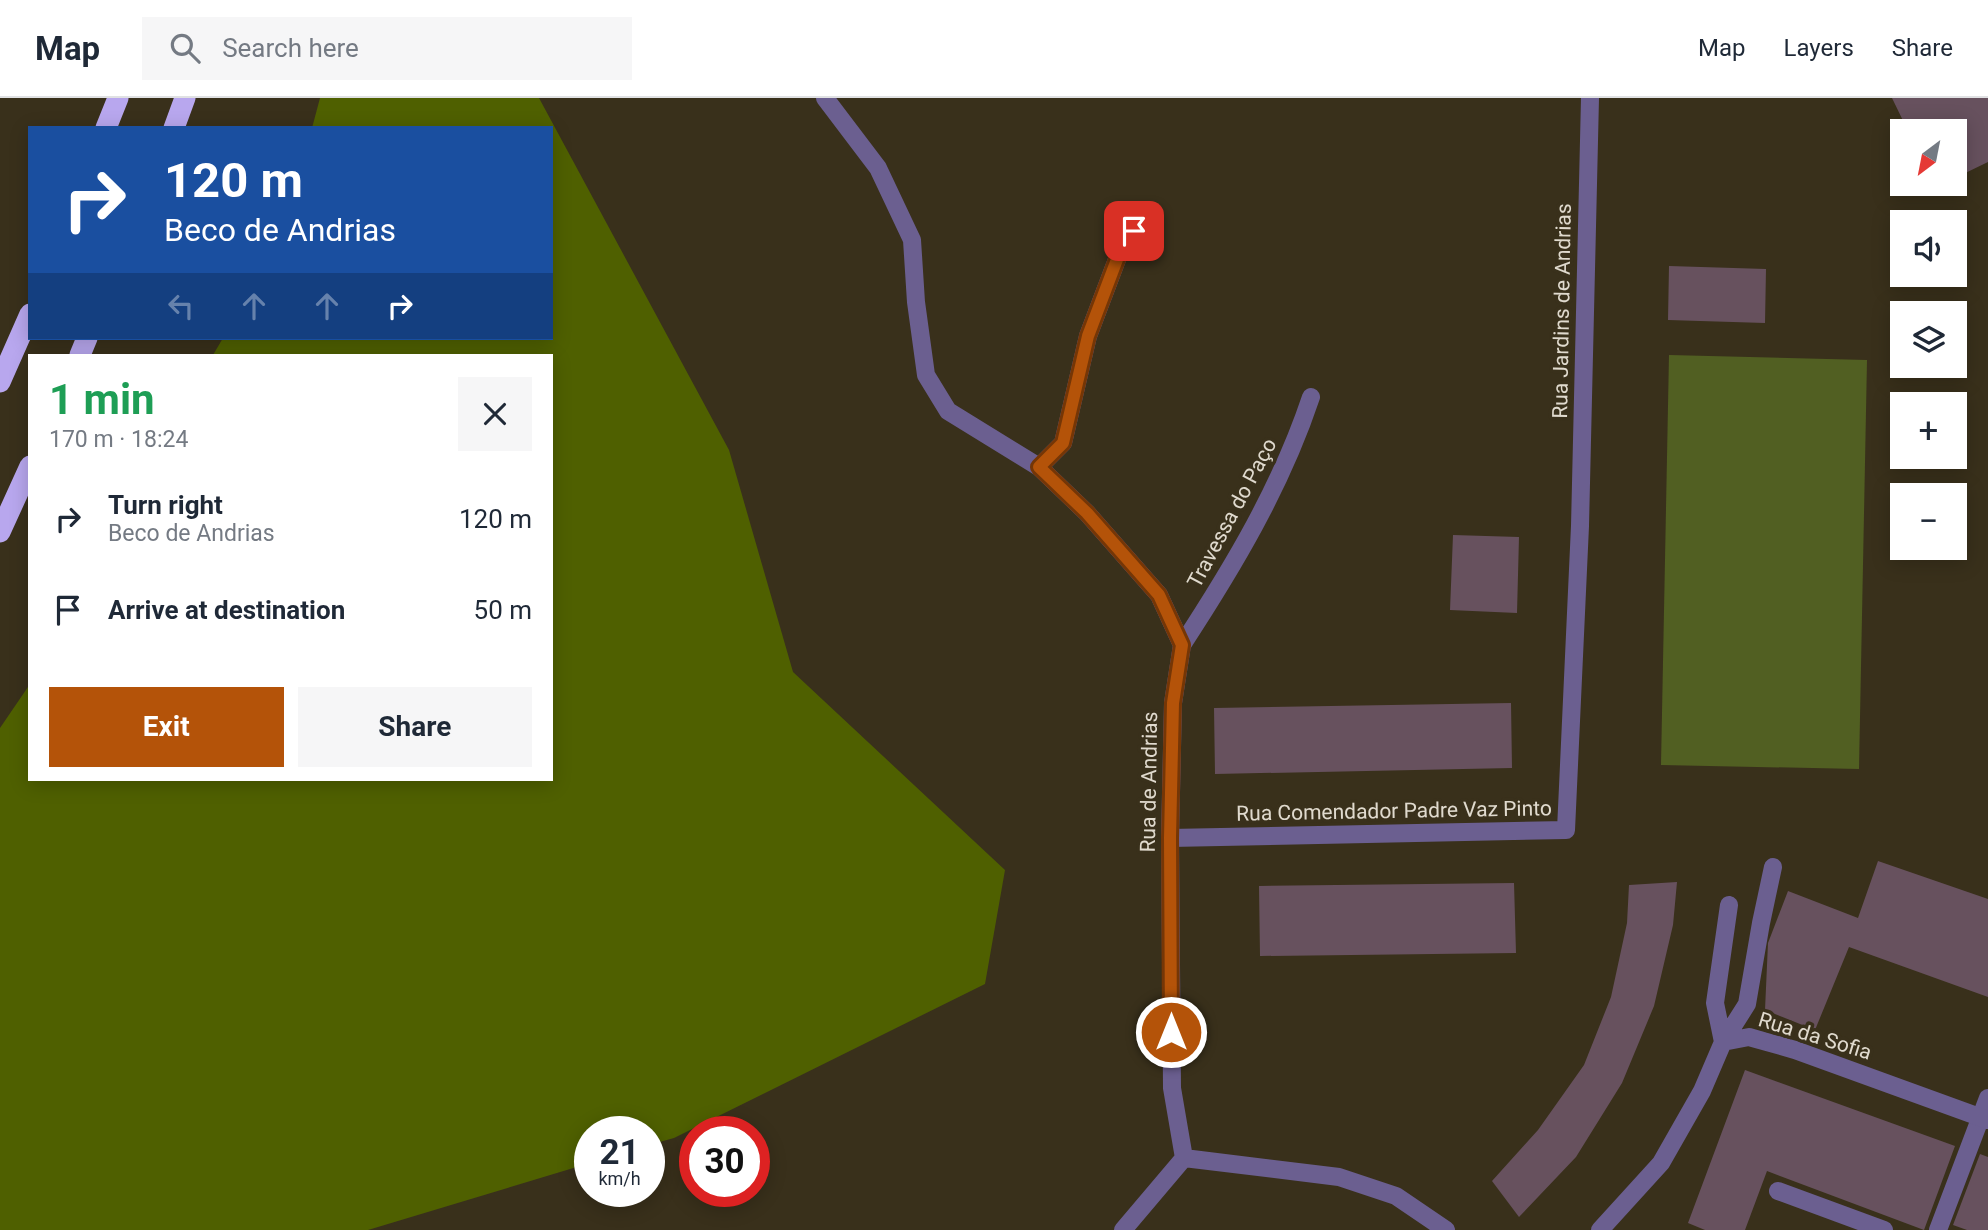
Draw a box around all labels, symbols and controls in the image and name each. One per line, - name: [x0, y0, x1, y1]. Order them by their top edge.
- search box: [142, 17, 632, 80]
- text: Map: [35, 29, 100, 68]
- icon: search: [166, 29, 204, 67]
- text: Search here: [222, 33, 359, 63]
- text: Map: [1698, 34, 1746, 62]
- text: Layers: [1784, 34, 1854, 62]
- text: Share: [1892, 34, 1953, 62]
- north arrow: [1890, 119, 1967, 196]
- map controls: [1890, 119, 1967, 560]
- text: 120 m: [164, 152, 303, 209]
- icon: right: [49, 154, 140, 245]
- pin: [1104, 201, 1164, 261]
- street label: Rua Jardins de Andrias: [1548, 203, 1576, 419]
- button: sound: [1890, 210, 1967, 287]
- text: Beco de Andrias: [164, 211, 396, 249]
- icon: arrive: [1115, 212, 1153, 250]
- icon: left: [162, 287, 200, 325]
- icon: ahead: [235, 287, 273, 325]
- icon: ahead: [308, 287, 346, 325]
- icon: right: [381, 287, 419, 325]
- button: layers: [1890, 301, 1967, 378]
- text: 1 min: [49, 375, 155, 424]
- button: close: [458, 377, 532, 451]
- button: +: [1890, 392, 1967, 469]
- text: 170 m · 18:24: [49, 426, 188, 453]
- street label: Travessa do Paço: [1182, 434, 1282, 592]
- button: −: [1890, 483, 1967, 560]
- text: Turn right: [108, 490, 223, 520]
- icon: right: [49, 500, 87, 538]
- text: 120 m: [459, 504, 532, 534]
- text: Beco de Andrias: [108, 520, 275, 547]
- icon: arrive: [49, 591, 87, 629]
- text: Arrive at destination: [108, 595, 345, 625]
- text: 50 m: [474, 595, 532, 625]
- button: Exit: [49, 687, 284, 767]
- button: Share: [298, 687, 532, 767]
- street label: Rua de Andrias: [1136, 711, 1162, 853]
- street label: Rua Comendador Padre Vaz Pinto: [1236, 796, 1552, 826]
- position arrow: [1134, 995, 1208, 1069]
- street label: Rua da Sofia: [1755, 1007, 1875, 1065]
- speed limit sign: 30: [679, 1116, 770, 1207]
- text: 21: [599, 1132, 640, 1173]
- text: km/h: [598, 1168, 641, 1189]

